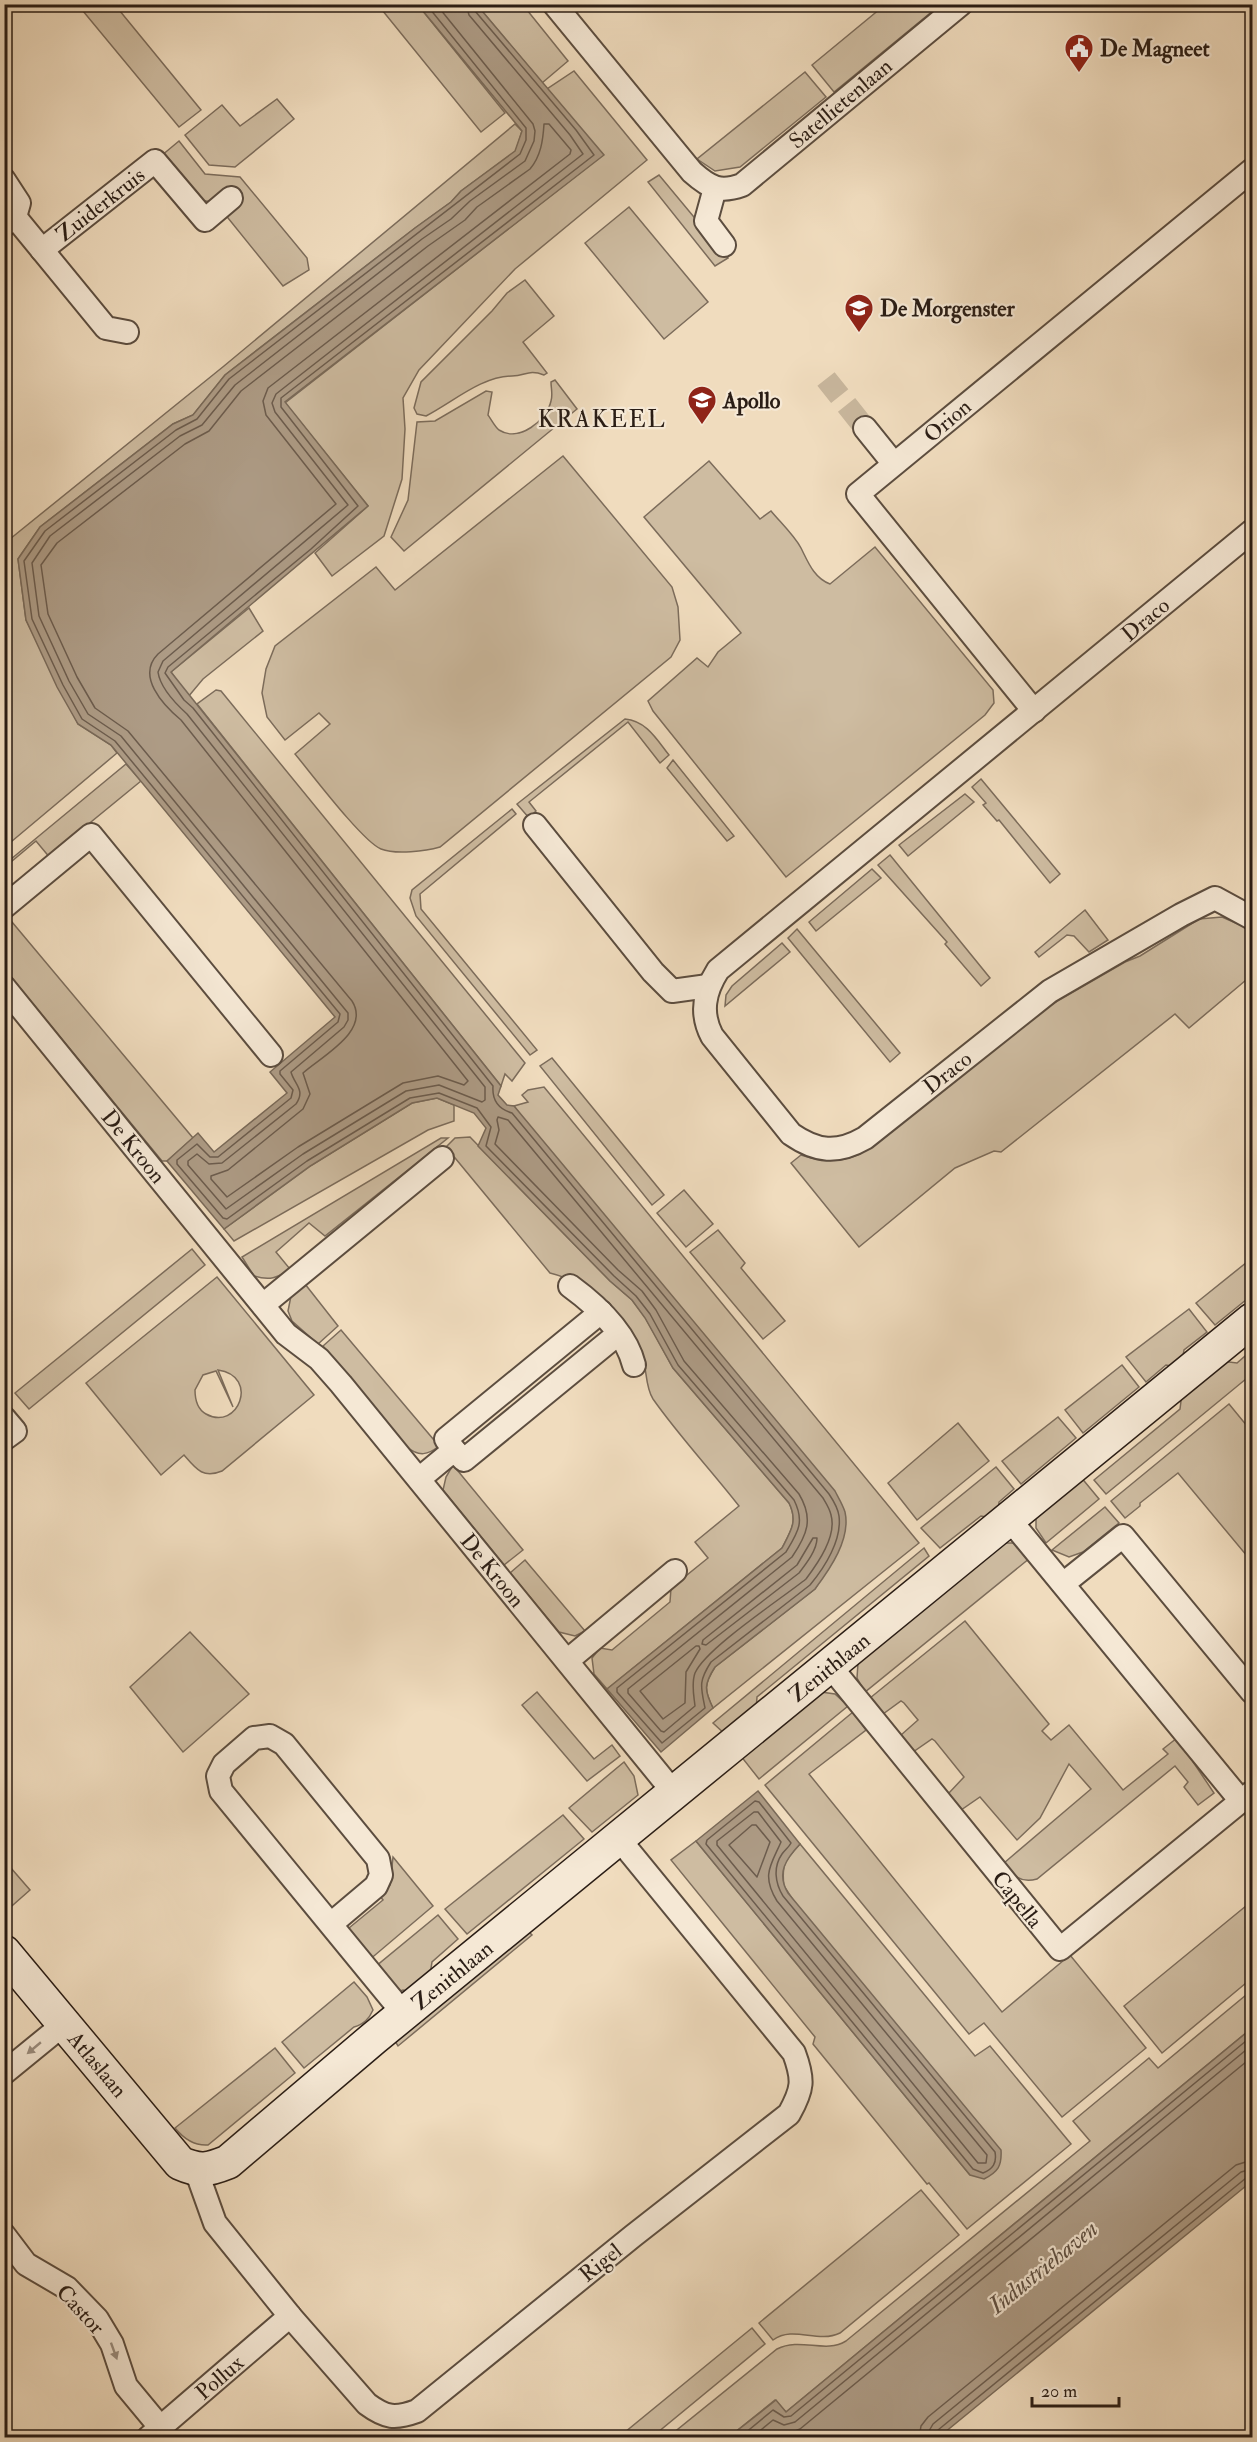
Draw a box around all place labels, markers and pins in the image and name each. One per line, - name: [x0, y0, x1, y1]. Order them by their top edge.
- public building icon: De Magneet: [1063, 32, 1095, 74]
- place label: De Magneet: [1100, 35, 1211, 64]
- school or university icon: De Morgenster: [843, 292, 875, 334]
- place label: De Morgenster: [880, 295, 1016, 324]
- school or university icon: Apollo: [686, 384, 718, 426]
- place label: Apollo: [722, 387, 781, 416]

